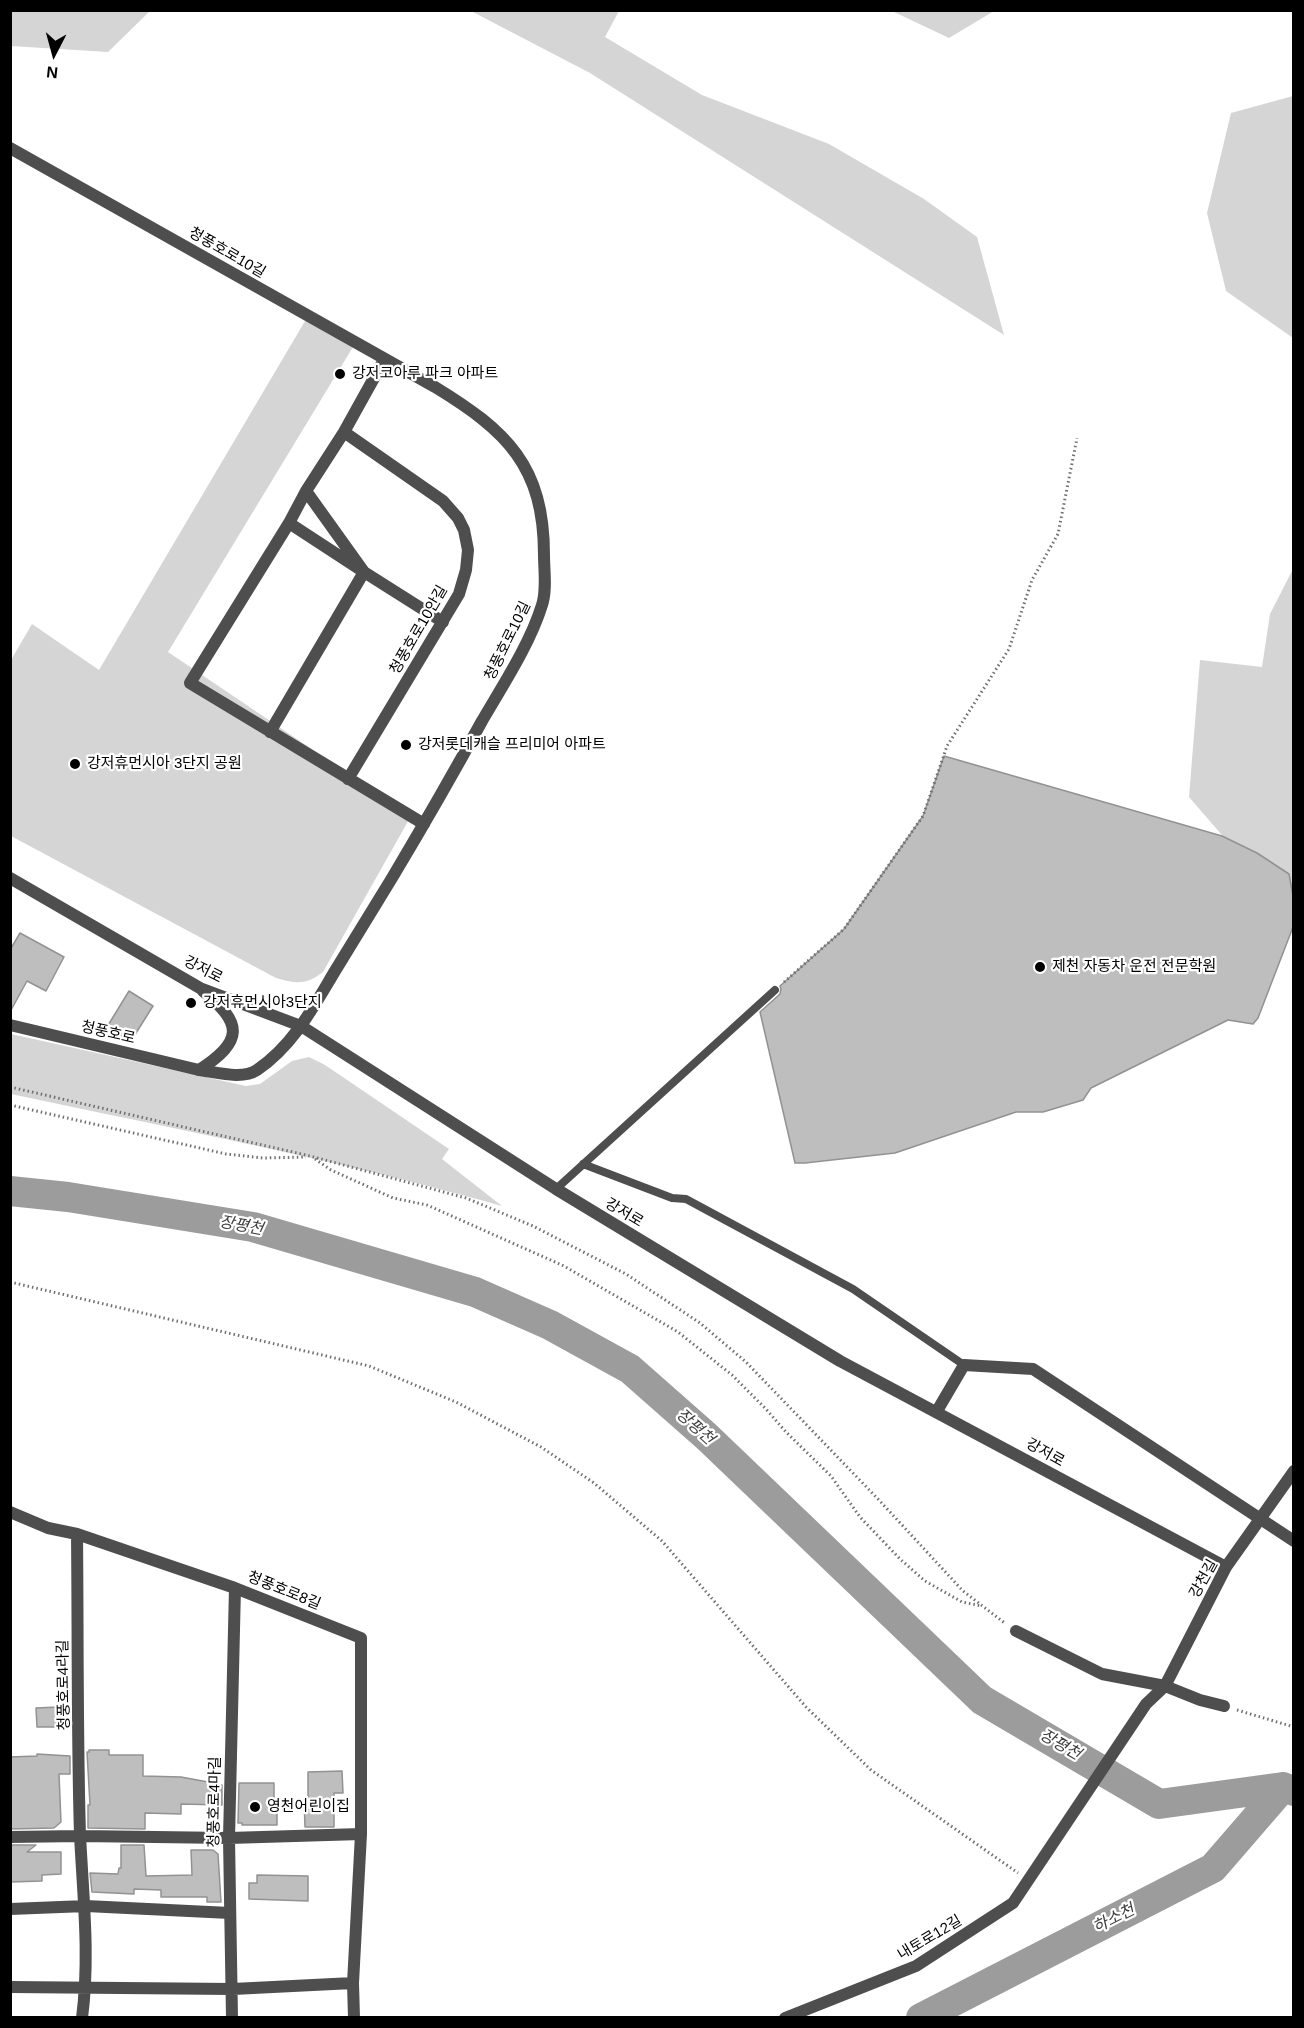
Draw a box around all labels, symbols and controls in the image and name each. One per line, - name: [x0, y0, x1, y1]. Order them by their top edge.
- north arrow: [24, 24, 84, 84]
- text: N: [45, 63, 59, 81]
- street label: 청풍호로10길: [185, 224, 269, 282]
- place label: 강저코아루 파크 아파트: [352, 365, 498, 383]
- marker: 강저코아루 파크 아파트: [333, 367, 347, 381]
- street label: 청풍호로10안길: [386, 582, 452, 678]
- street label: 청풍호로10길: [481, 599, 535, 683]
- place label: 강저롯데캐슬 프리미어 아파트: [418, 736, 606, 754]
- marker: 강저롯데캐슬 프리미어 아파트: [399, 738, 413, 752]
- place label: 강저휴먼시아 3단지 공원: [87, 755, 242, 773]
- marker: 강저휴먼시아 3단지 공원: [68, 757, 82, 771]
- street label: 강저로: [180, 953, 226, 987]
- place label: 제천 자동차 운전 전문학원: [1052, 958, 1216, 976]
- marker: 제천 자동차 운전 전문학원: [1033, 960, 1047, 974]
- place label: 강저휴먼시아3단지: [203, 994, 322, 1012]
- marker: 강저휴먼시아3단지: [184, 996, 198, 1010]
- street label: 청풍호로: [79, 1018, 137, 1048]
- street label: 강저로: [602, 1195, 646, 1231]
- water label: 장평천: [217, 1212, 265, 1240]
- water label: 장평천: [672, 1405, 718, 1449]
- street label: 강저로: [1023, 1435, 1067, 1471]
- street label: 강천길: [1186, 1557, 1222, 1601]
- street label: 청풍호로8길: [245, 1568, 323, 1614]
- street label: 청풍호로4라길: [54, 1639, 74, 1731]
- water label: 장평천: [1036, 1726, 1084, 1764]
- street label: 청풍호로4마길: [205, 1756, 225, 1848]
- place label: 영천어린이집: [267, 1798, 350, 1816]
- marker: 영천어린이집: [248, 1800, 262, 1814]
- water label: 하소천: [1090, 1900, 1138, 1938]
- street label: 내토로12길: [895, 1912, 965, 1964]

